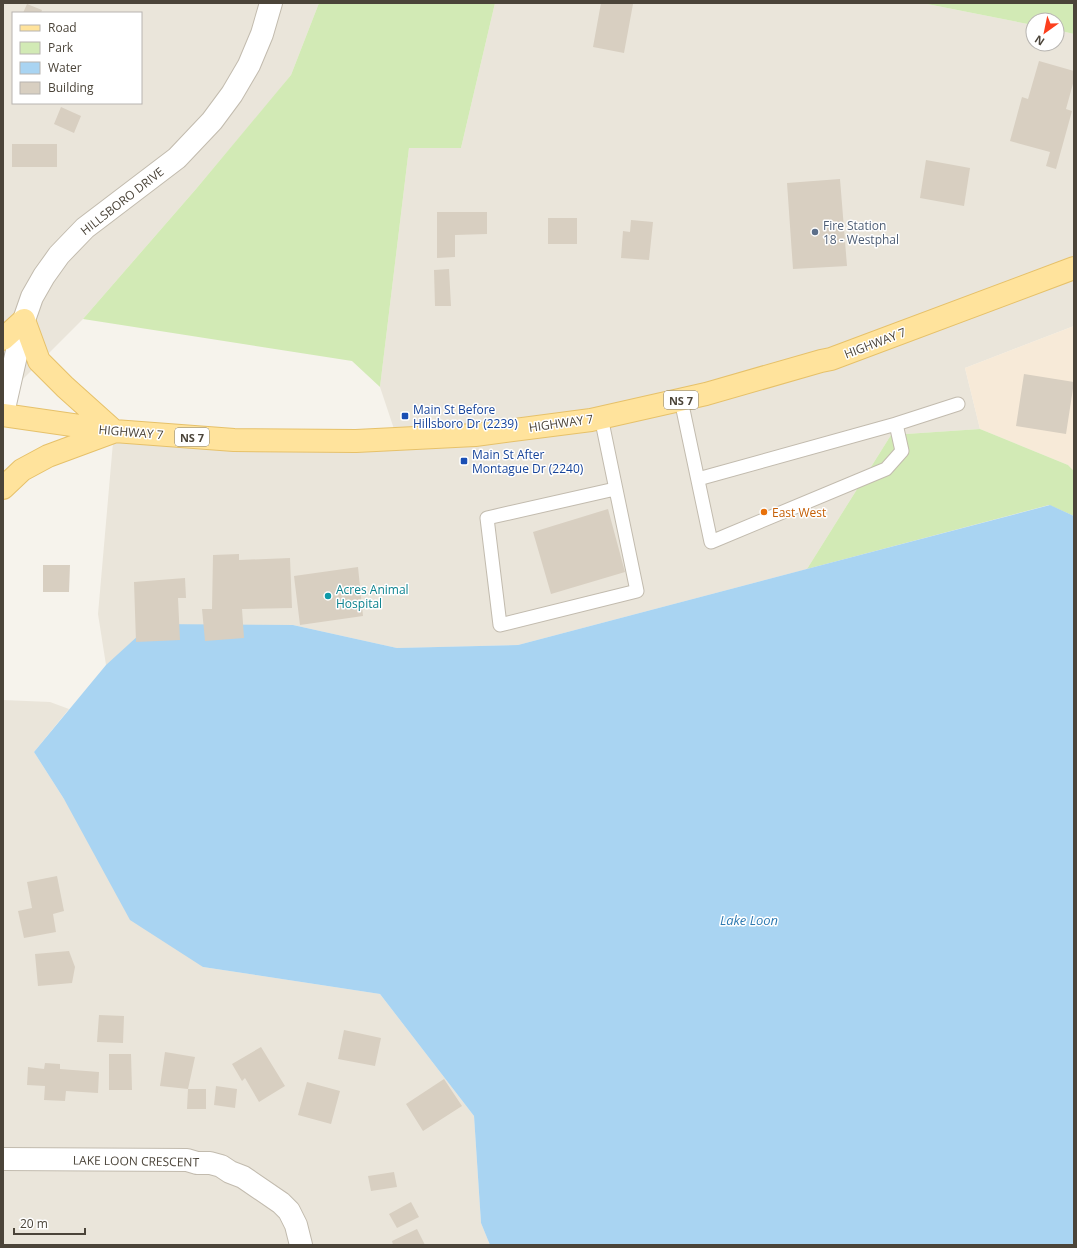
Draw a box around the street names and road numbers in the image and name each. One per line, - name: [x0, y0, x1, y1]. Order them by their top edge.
- street label: HILLSBORO DRIVE: [77, 163, 167, 239]
- street label: HIGHWAY 7: [842, 323, 909, 363]
- road number: NS 7: [664, 391, 698, 409]
- street label: HIGHWAY 7: [528, 410, 595, 436]
- street label: HIGHWAY 7: [98, 421, 164, 443]
- road number: NS 7: [175, 428, 209, 446]
- street label: LAKE LOON CRESCENT: [73, 1151, 200, 1171]

